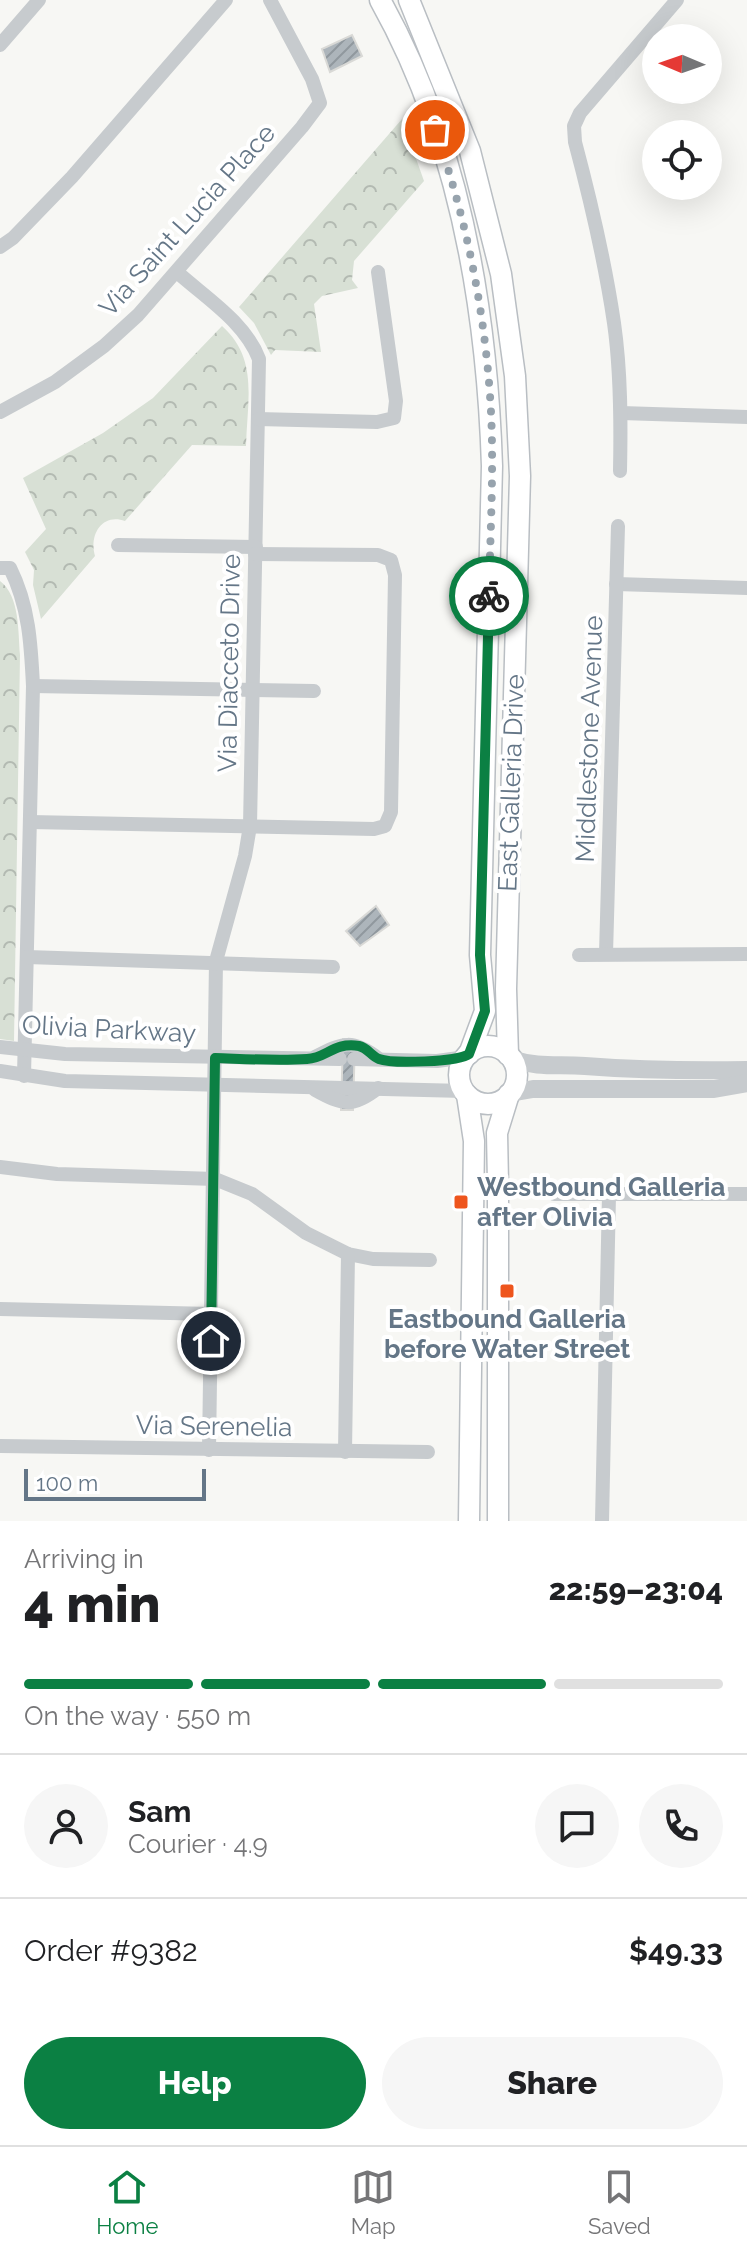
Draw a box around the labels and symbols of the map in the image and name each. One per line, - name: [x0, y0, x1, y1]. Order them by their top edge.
- north arrow: [642, 24, 722, 104]
- pin: [401, 96, 469, 164]
- street label: Via Saint Lucia Place: [93, 118, 281, 322]
- street label: Via Diacceto Drive: [212, 553, 246, 773]
- courier: [449, 556, 529, 636]
- street label: Middlestone Avenue: [570, 615, 608, 863]
- street label: East Galleria Drive: [492, 674, 530, 892]
- street label: Olivia Parkway: [21, 1009, 197, 1049]
- place label: Westbound Galleria after Olivia: [477, 1172, 725, 1232]
- marker: Westbound Galleria after Olivia: [452, 1193, 470, 1211]
- marker: Eastbound Galleria before Water Street: [498, 1282, 516, 1300]
- place label: Eastbound Galleria before Water Street: [384, 1304, 630, 1364]
- pin: [177, 1307, 245, 1375]
- street label: Via Serenelia: [136, 1410, 292, 1442]
- scale bar: [24, 1465, 206, 1501]

